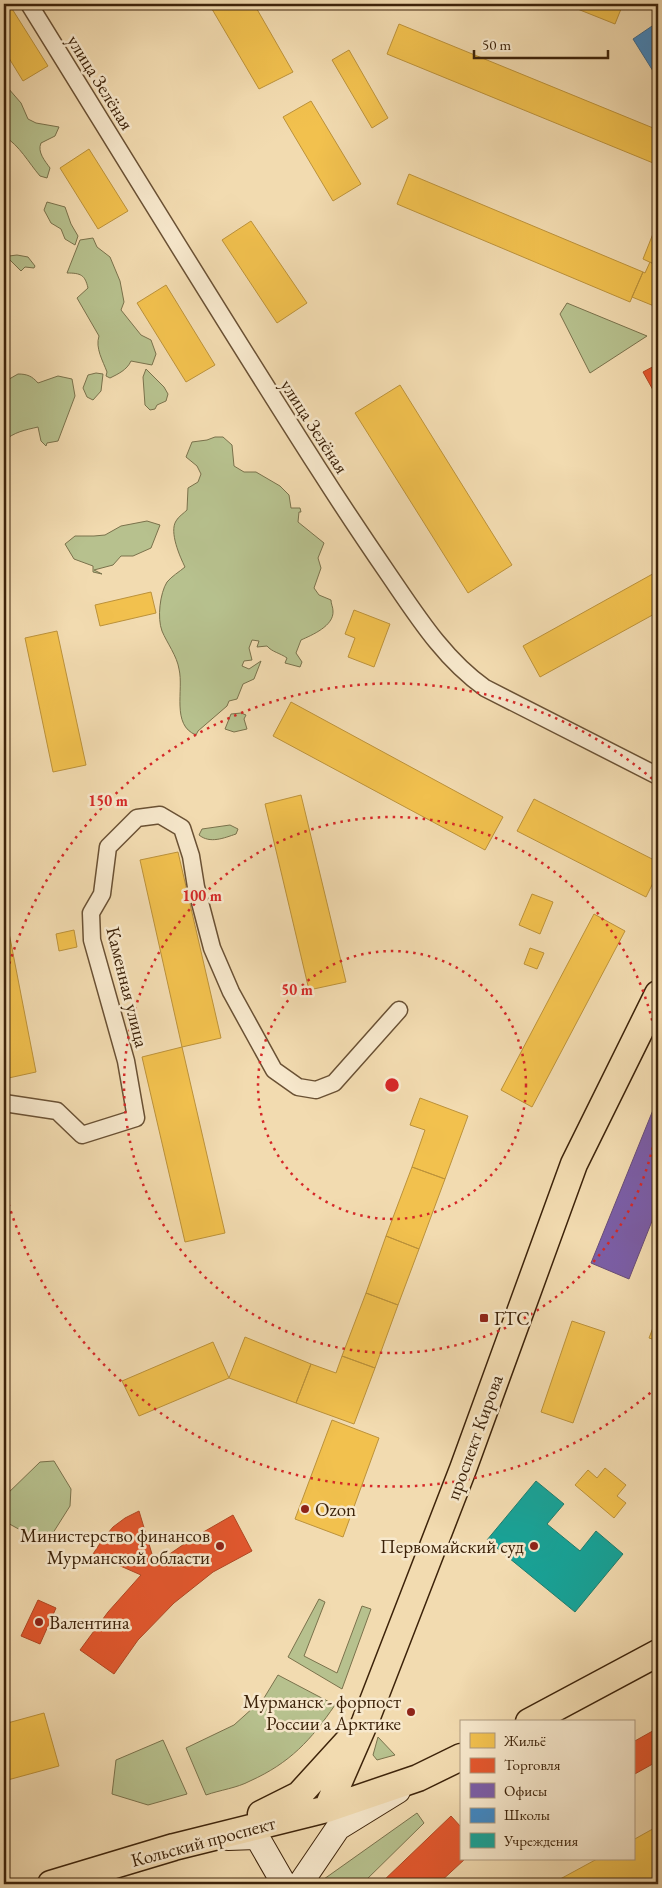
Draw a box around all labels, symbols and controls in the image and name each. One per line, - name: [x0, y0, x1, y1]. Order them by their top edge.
- scale bar: [474, 28, 608, 60]
- street label: улица Зелёная: [61, 30, 140, 135]
- text: 50 m: [482, 35, 511, 54]
- street label: улица Зелёная: [275, 374, 355, 479]
- text: 150 m: [88, 791, 128, 810]
- text: 100 m: [182, 886, 222, 905]
- street label: Каменная улица: [100, 924, 155, 1050]
- text: 50 m: [281, 980, 313, 999]
- centre of rings: [383, 1076, 401, 1094]
- place label: ГТС: [494, 1306, 530, 1331]
- marker: ГТС: [478, 1312, 490, 1324]
- street label: проспект Кирова: [440, 1371, 509, 1503]
- place label: Ozon: [315, 1497, 356, 1522]
- marker: Ozon: [299, 1503, 311, 1515]
- place label: Министерство финансов Мурманской области: [20, 1523, 210, 1570]
- place label: Первомайский суд: [380, 1534, 524, 1559]
- marker: Министерство финансов Мурманской области: [214, 1540, 226, 1552]
- marker: Первомайский суд: [528, 1540, 540, 1552]
- place label: Валентина: [49, 1610, 130, 1635]
- marker: Валентина: [33, 1616, 45, 1628]
- place label: Мурманск - форпост России а Арктике: [243, 1689, 401, 1736]
- marker: Мурманск - форпост России а Арктике: [405, 1706, 417, 1718]
- legend: [460, 1720, 634, 1860]
- text: Жильё: [503, 1731, 546, 1750]
- text: Торговля: [504, 1755, 561, 1774]
- text: Офисы: [504, 1781, 547, 1800]
- text: Школы: [504, 1805, 550, 1824]
- street label: Кольский проспект: [128, 1810, 278, 1873]
- text: Учреждения: [503, 1831, 579, 1850]

